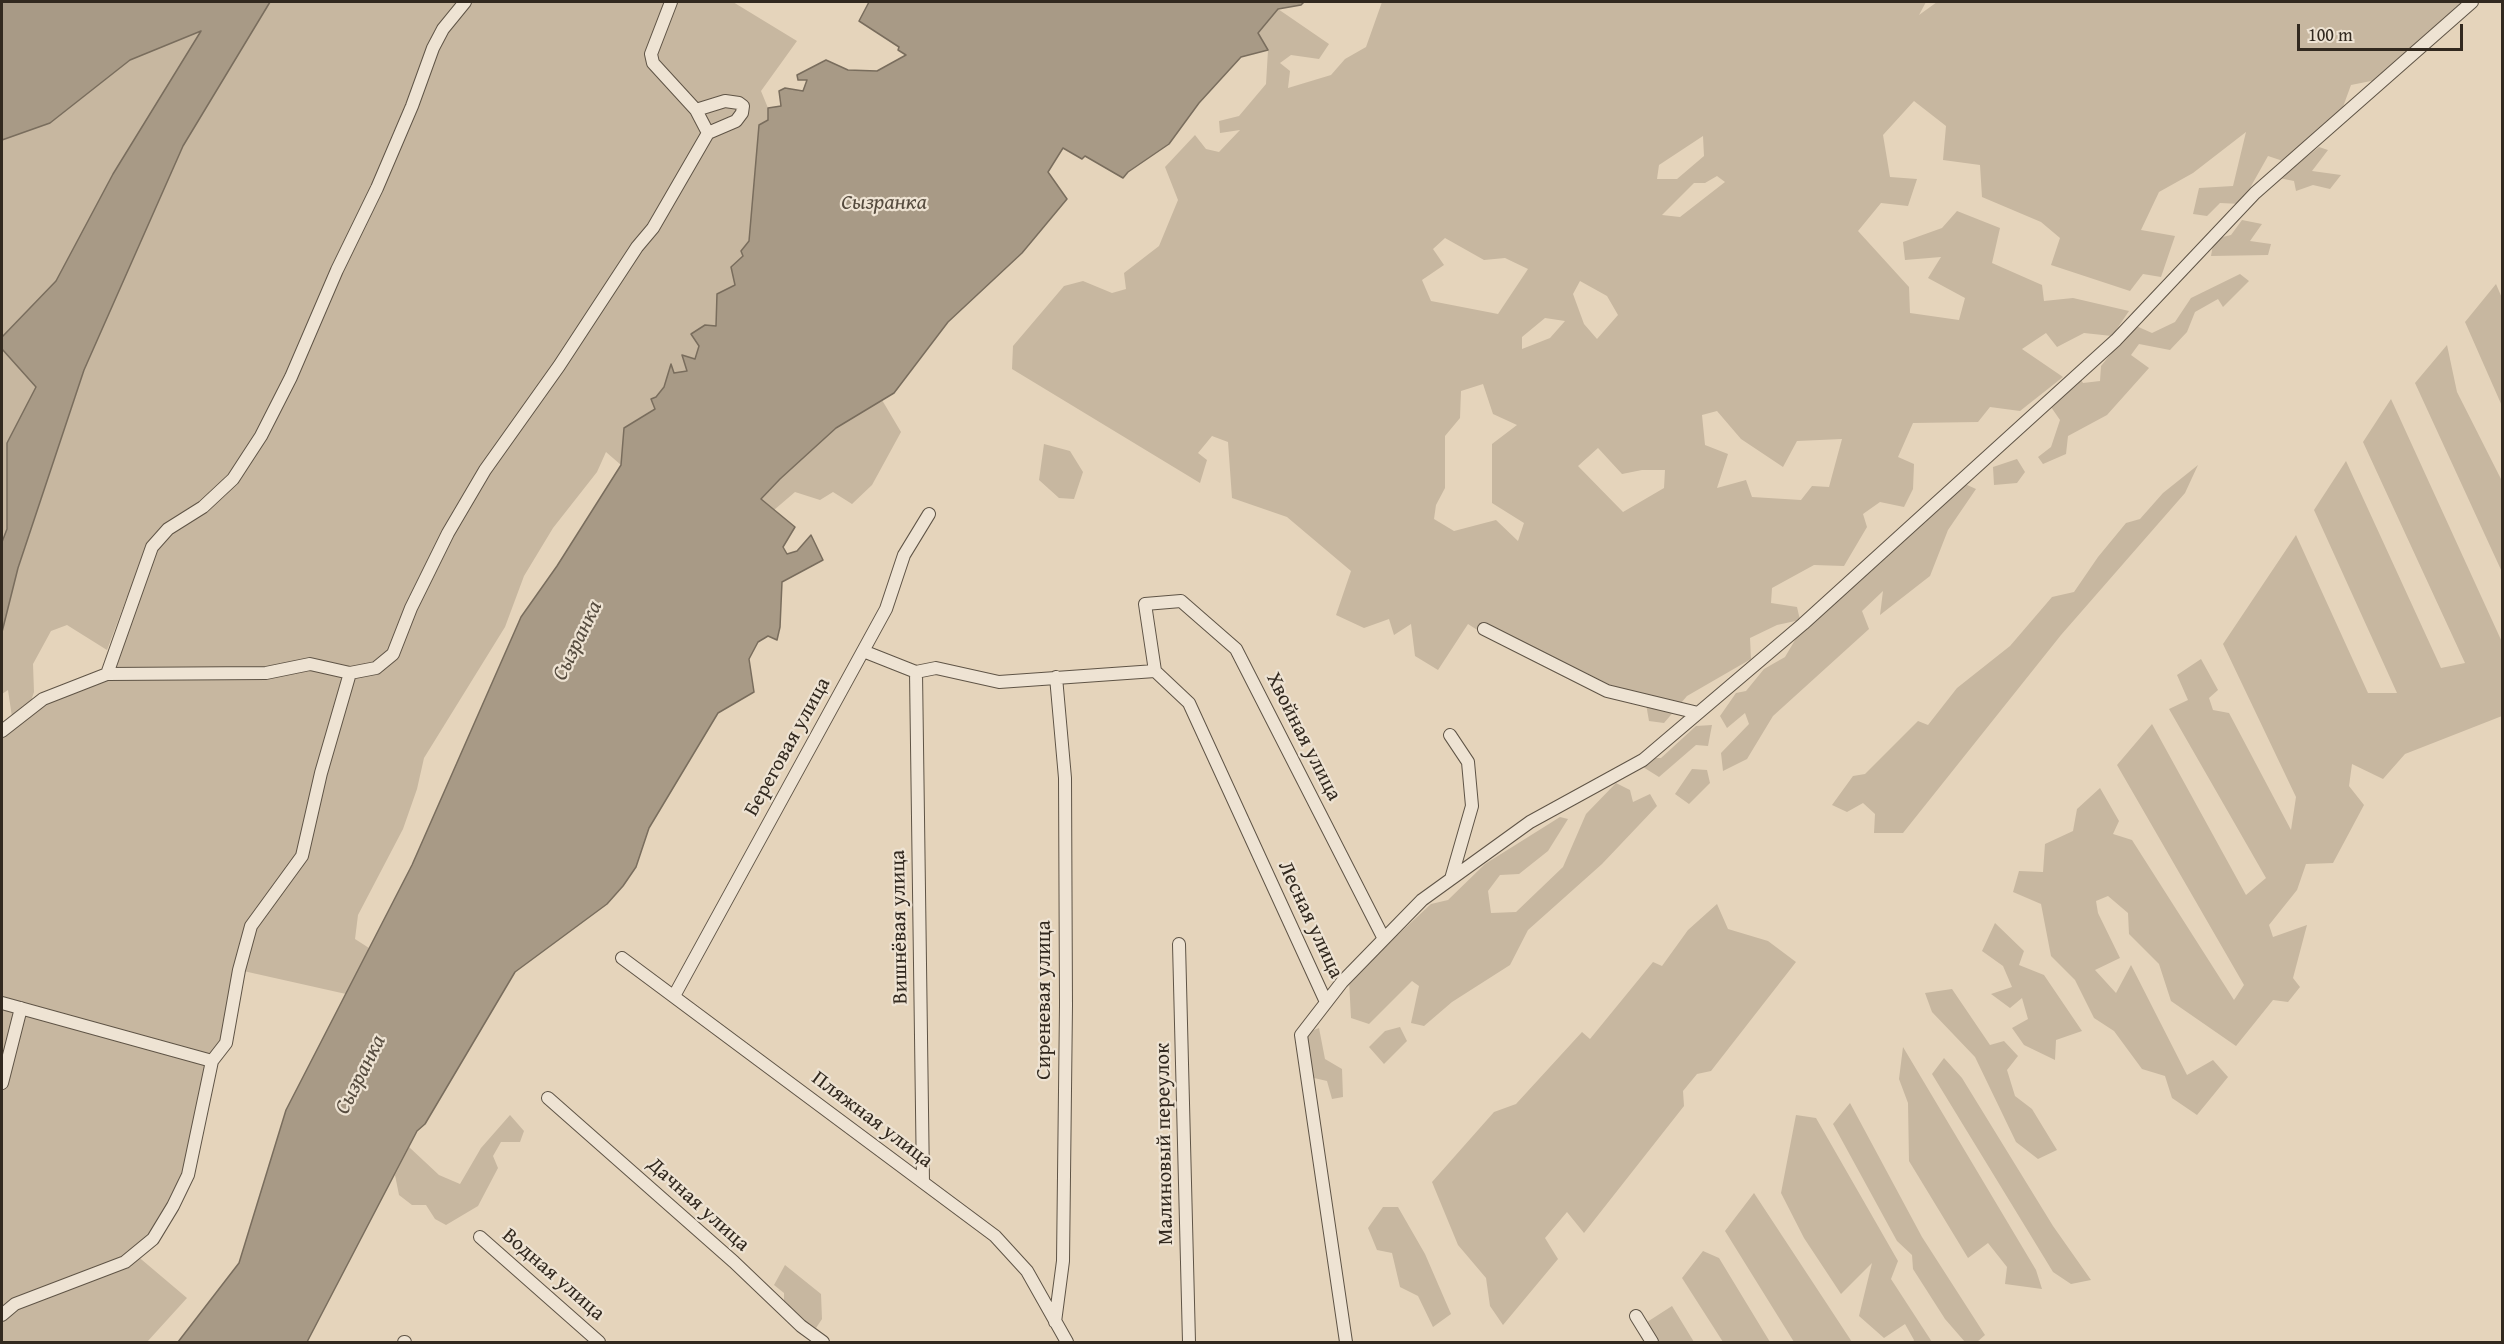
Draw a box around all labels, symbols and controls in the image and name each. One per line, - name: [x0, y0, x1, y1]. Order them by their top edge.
- scale bar: [2300, 12, 2466, 50]
- text: 100 m: [2308, 21, 2353, 48]
- water label: Сызранка: [841, 190, 927, 216]
- water label: Сызранка: [547, 597, 609, 685]
- street label: Хвойная улица: [1260, 669, 1346, 805]
- street label: Береговая улица: [739, 673, 837, 821]
- street label: Вишнёвая улица: [886, 850, 914, 1004]
- street label: Лесная улица: [1272, 857, 1348, 983]
- street label: Сиреневая улица: [1032, 920, 1058, 1080]
- water label: Сызранка: [330, 1031, 392, 1119]
- street label: Малиновый переулок: [1151, 1043, 1179, 1245]
- street label: Пляжная улица: [806, 1066, 938, 1174]
- street label: Дачная улица: [642, 1153, 754, 1257]
- street label: Водная улица: [496, 1223, 610, 1327]

